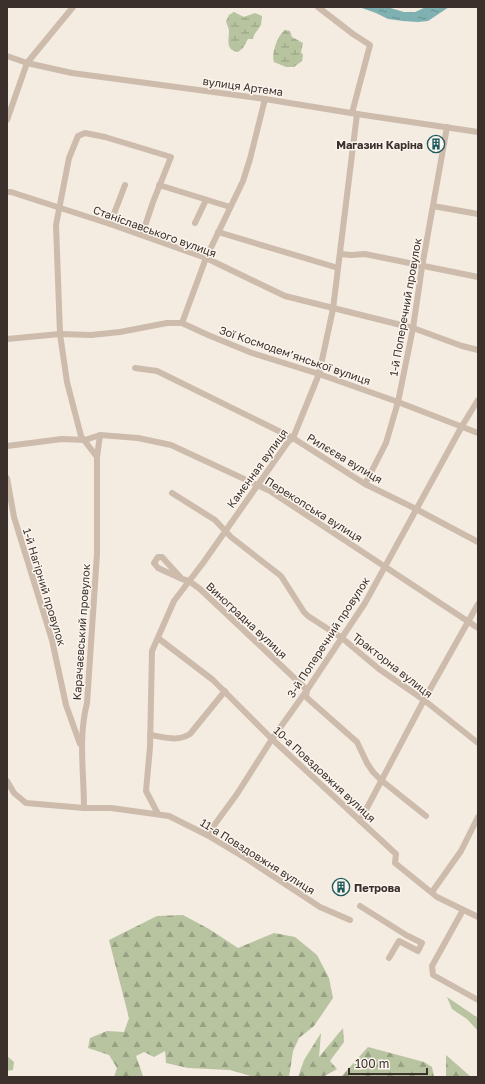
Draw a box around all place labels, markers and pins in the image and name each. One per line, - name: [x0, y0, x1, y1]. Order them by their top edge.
- building icon: Магазин Каріна: [426, 134, 446, 154]
- place label: Магазин Каріна: [336, 138, 423, 151]
- building icon: Петрова: [331, 877, 351, 897]
- place label: Петрова: [354, 881, 400, 894]

